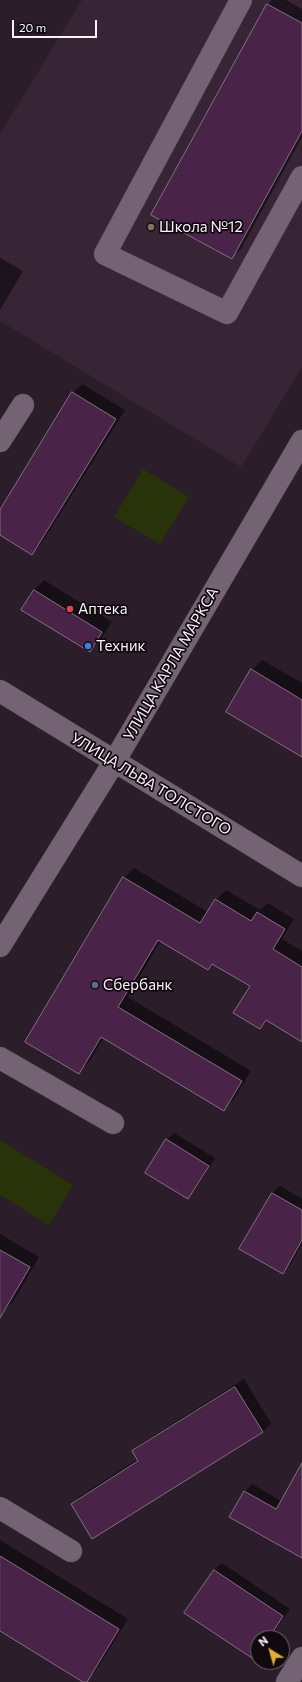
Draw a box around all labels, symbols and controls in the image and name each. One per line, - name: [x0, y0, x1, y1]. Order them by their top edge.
- scale bar: [14, 12, 99, 38]
- text: 20 m: [19, 20, 46, 34]
- place label: Школа №12: [159, 218, 243, 236]
- marker: Школа №12: [146, 222, 156, 232]
- street label: УЛИЦА КАРЛА МАРКСА: [120, 584, 222, 744]
- place label: Аптека: [78, 600, 128, 618]
- marker: Аптека: [65, 604, 75, 614]
- place label: Техник: [96, 637, 146, 655]
- marker: Техник: [83, 641, 93, 651]
- street label: УЛИЦА ЛЬВА ТОЛСТОГО: [68, 729, 234, 839]
- place label: Сбербанк: [103, 976, 172, 994]
- marker: Сбербанк: [90, 980, 100, 990]
- north arrow: [250, 1630, 290, 1670]
- text: N: [256, 1633, 270, 1648]

